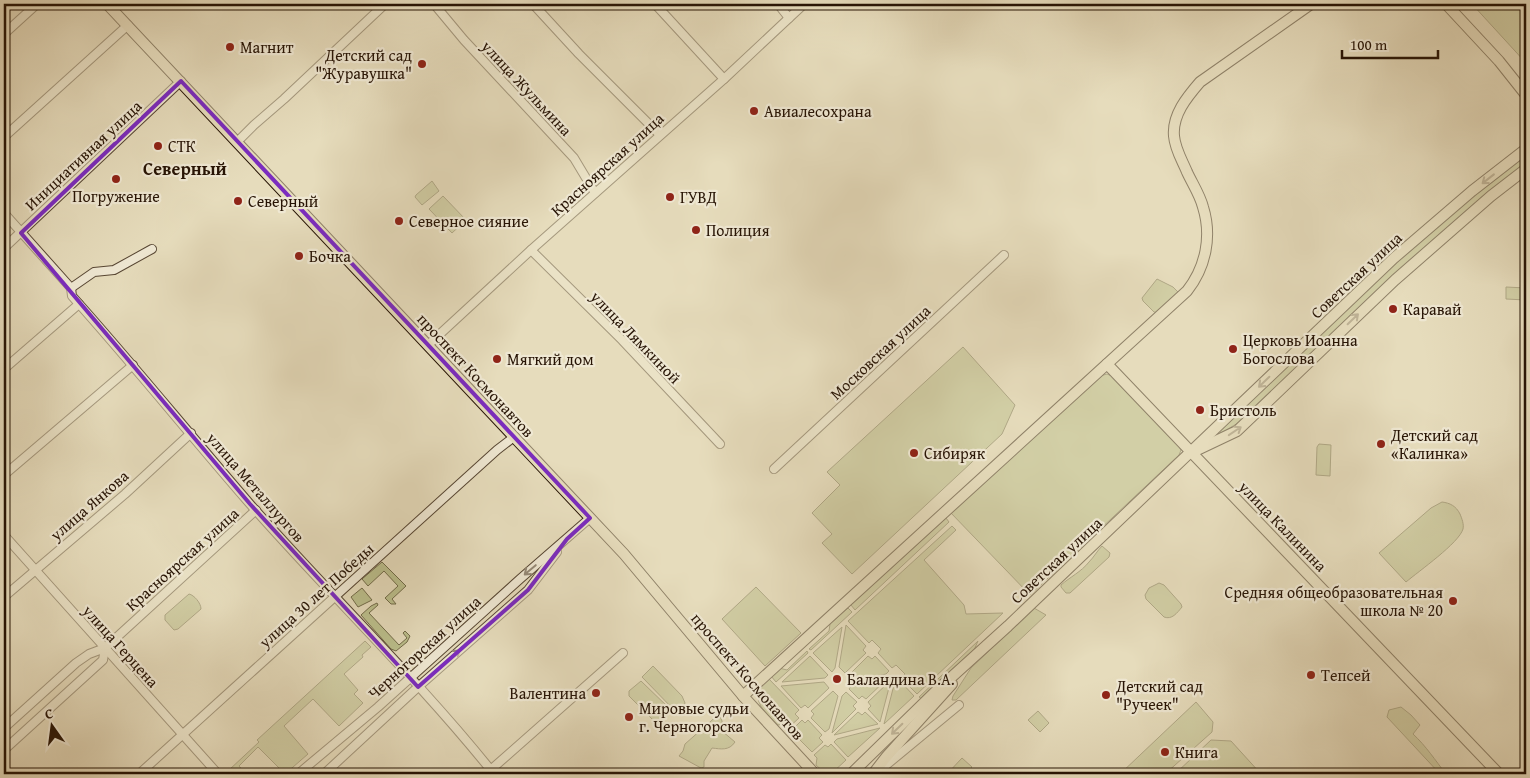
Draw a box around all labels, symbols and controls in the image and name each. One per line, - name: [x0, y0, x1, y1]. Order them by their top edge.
- scale bar: [1342, 28, 1439, 60]
- street label: улица Жульмина: [476, 34, 578, 142]
- text: 100 m: [1350, 34, 1388, 55]
- place label: Магнит: [240, 35, 294, 59]
- marker: Магнит: [224, 41, 236, 53]
- place label: Детский сад "Журавушка": [315, 43, 412, 85]
- marker: Детский сад "Журавушка": [416, 58, 428, 70]
- street label: Инициативная улица: [19, 94, 147, 216]
- place label: Авиалесохрана: [764, 99, 872, 123]
- marker: Авиалесохрана: [748, 105, 760, 117]
- street label: Красноярская улица: [545, 106, 669, 222]
- place label: СТК: [168, 134, 196, 158]
- marker: СТК: [152, 140, 164, 152]
- district label: Северный: [143, 155, 227, 182]
- marker: Погружение: [110, 173, 122, 185]
- one-way arrow: [1482, 173, 1495, 184]
- place label: Погружение: [72, 184, 160, 208]
- place label: ГУВД: [680, 185, 717, 209]
- place label: Северный: [248, 189, 319, 213]
- marker: ГУВД: [664, 191, 676, 203]
- marker: Северный: [232, 195, 244, 207]
- place label: Северное сияние: [409, 209, 529, 233]
- marker: Северное сияние: [393, 215, 405, 227]
- place label: Полиция: [706, 218, 770, 242]
- marker: Полиция: [690, 224, 702, 236]
- street label: Советская улица: [1305, 226, 1408, 324]
- place label: Бочка: [309, 244, 351, 268]
- marker: Бочка: [293, 250, 305, 262]
- street label: улица Лямкиной: [585, 284, 687, 389]
- place label: Каравай: [1403, 297, 1462, 321]
- street label: Московская улица: [824, 299, 936, 405]
- marker: Каравай: [1387, 303, 1399, 315]
- street label: проспект Космонавтов: [412, 308, 540, 443]
- one-way arrow: [1347, 313, 1360, 325]
- place label: Церковь Иоанна Богослова: [1243, 328, 1358, 370]
- marker: Церковь Иоанна Богослова: [1227, 343, 1239, 355]
- place label: Мягкий дом: [507, 347, 594, 371]
- marker: Мягкий дом: [491, 353, 503, 365]
- one-way arrow: [1258, 376, 1270, 388]
- place label: Бристоль: [1210, 398, 1277, 422]
- marker: Бристоль: [1194, 404, 1206, 416]
- place label: Детский сад «Калинка»: [1390, 423, 1478, 465]
- street label: улица Металлургов: [201, 426, 311, 548]
- one-way arrow: [1228, 426, 1242, 436]
- marker: Детский сад «Калинка»: [1375, 438, 1387, 450]
- place label: Сибиряк: [924, 441, 986, 465]
- marker: Сибиряк: [908, 447, 920, 459]
- street label: улица Янкова: [44, 464, 134, 547]
- street label: улица Калинина: [1233, 474, 1333, 577]
- street label: Красноярская улица: [120, 501, 244, 617]
- street label: Советская улица: [1005, 511, 1108, 609]
- street label: улица 30 лет Победы: [253, 537, 379, 654]
- one-way arrow: [524, 565, 537, 576]
- place label: Средняя общеобразовательная школа № 20: [1225, 580, 1443, 622]
- street label: Черногорская улица: [362, 589, 486, 704]
- marker: Средняя общеобразовательная школа № 20: [1447, 595, 1459, 607]
- street label: улица Герцена: [77, 599, 165, 693]
- street label: проспект Космонавтов: [686, 607, 810, 745]
- one-way arrow: [448, 649, 461, 661]
- place label: Тепсей: [1321, 663, 1371, 687]
- place label: Баландина В.А.: [847, 667, 955, 691]
- marker: Тепсей: [1305, 669, 1317, 681]
- marker: Баландина В.А.: [831, 673, 843, 685]
- place label: Детский сад "Ручеек": [1115, 674, 1203, 716]
- place label: Валентина: [510, 681, 586, 705]
- marker: Валентина: [590, 687, 602, 699]
- marker: Детский сад "Ручеек": [1100, 689, 1112, 701]
- place label: Мировые судьи г. Черногорска: [639, 696, 749, 738]
- north arrow: [28, 700, 78, 750]
- text: С: [43, 703, 55, 724]
- marker: Мировые судьи г. Черногорска: [623, 711, 635, 723]
- one-way arrow: [891, 723, 903, 735]
- place label: Книга: [1175, 740, 1218, 764]
- marker: Книга: [1159, 746, 1171, 758]

